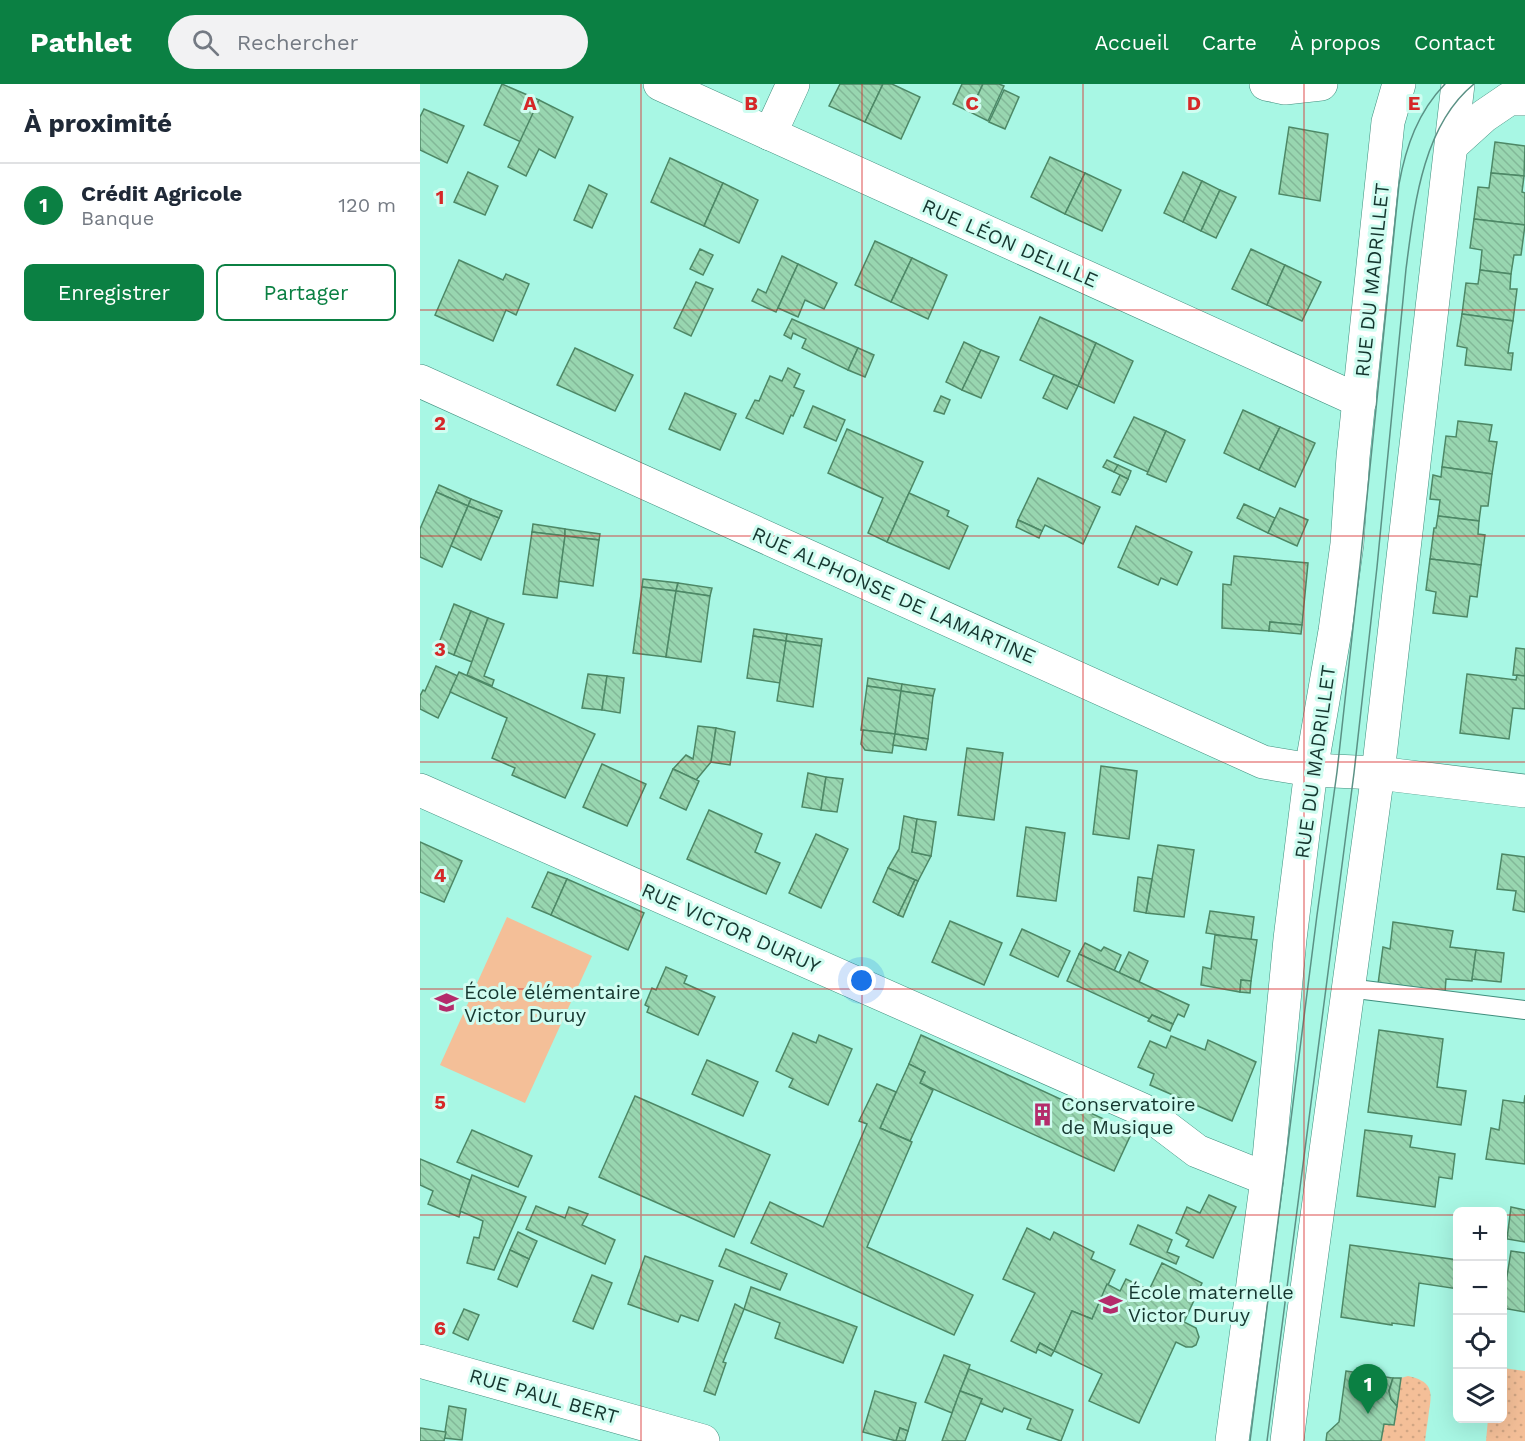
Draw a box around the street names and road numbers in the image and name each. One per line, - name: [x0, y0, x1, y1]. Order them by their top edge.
- street label: RUE DU MADRILLET: [1350, 182, 1394, 378]
- street label: RUE LÉON DELILLE: [918, 193, 1102, 293]
- street label: RUE ALPHONSE DE LAMARTINE: [748, 521, 1040, 669]
- street label: RUE DU MADRILLET: [1290, 664, 1340, 860]
- street label: RUE VICTOR DURUY: [638, 878, 825, 978]
- street label: RUE PAUL BERT: [467, 1363, 621, 1429]

